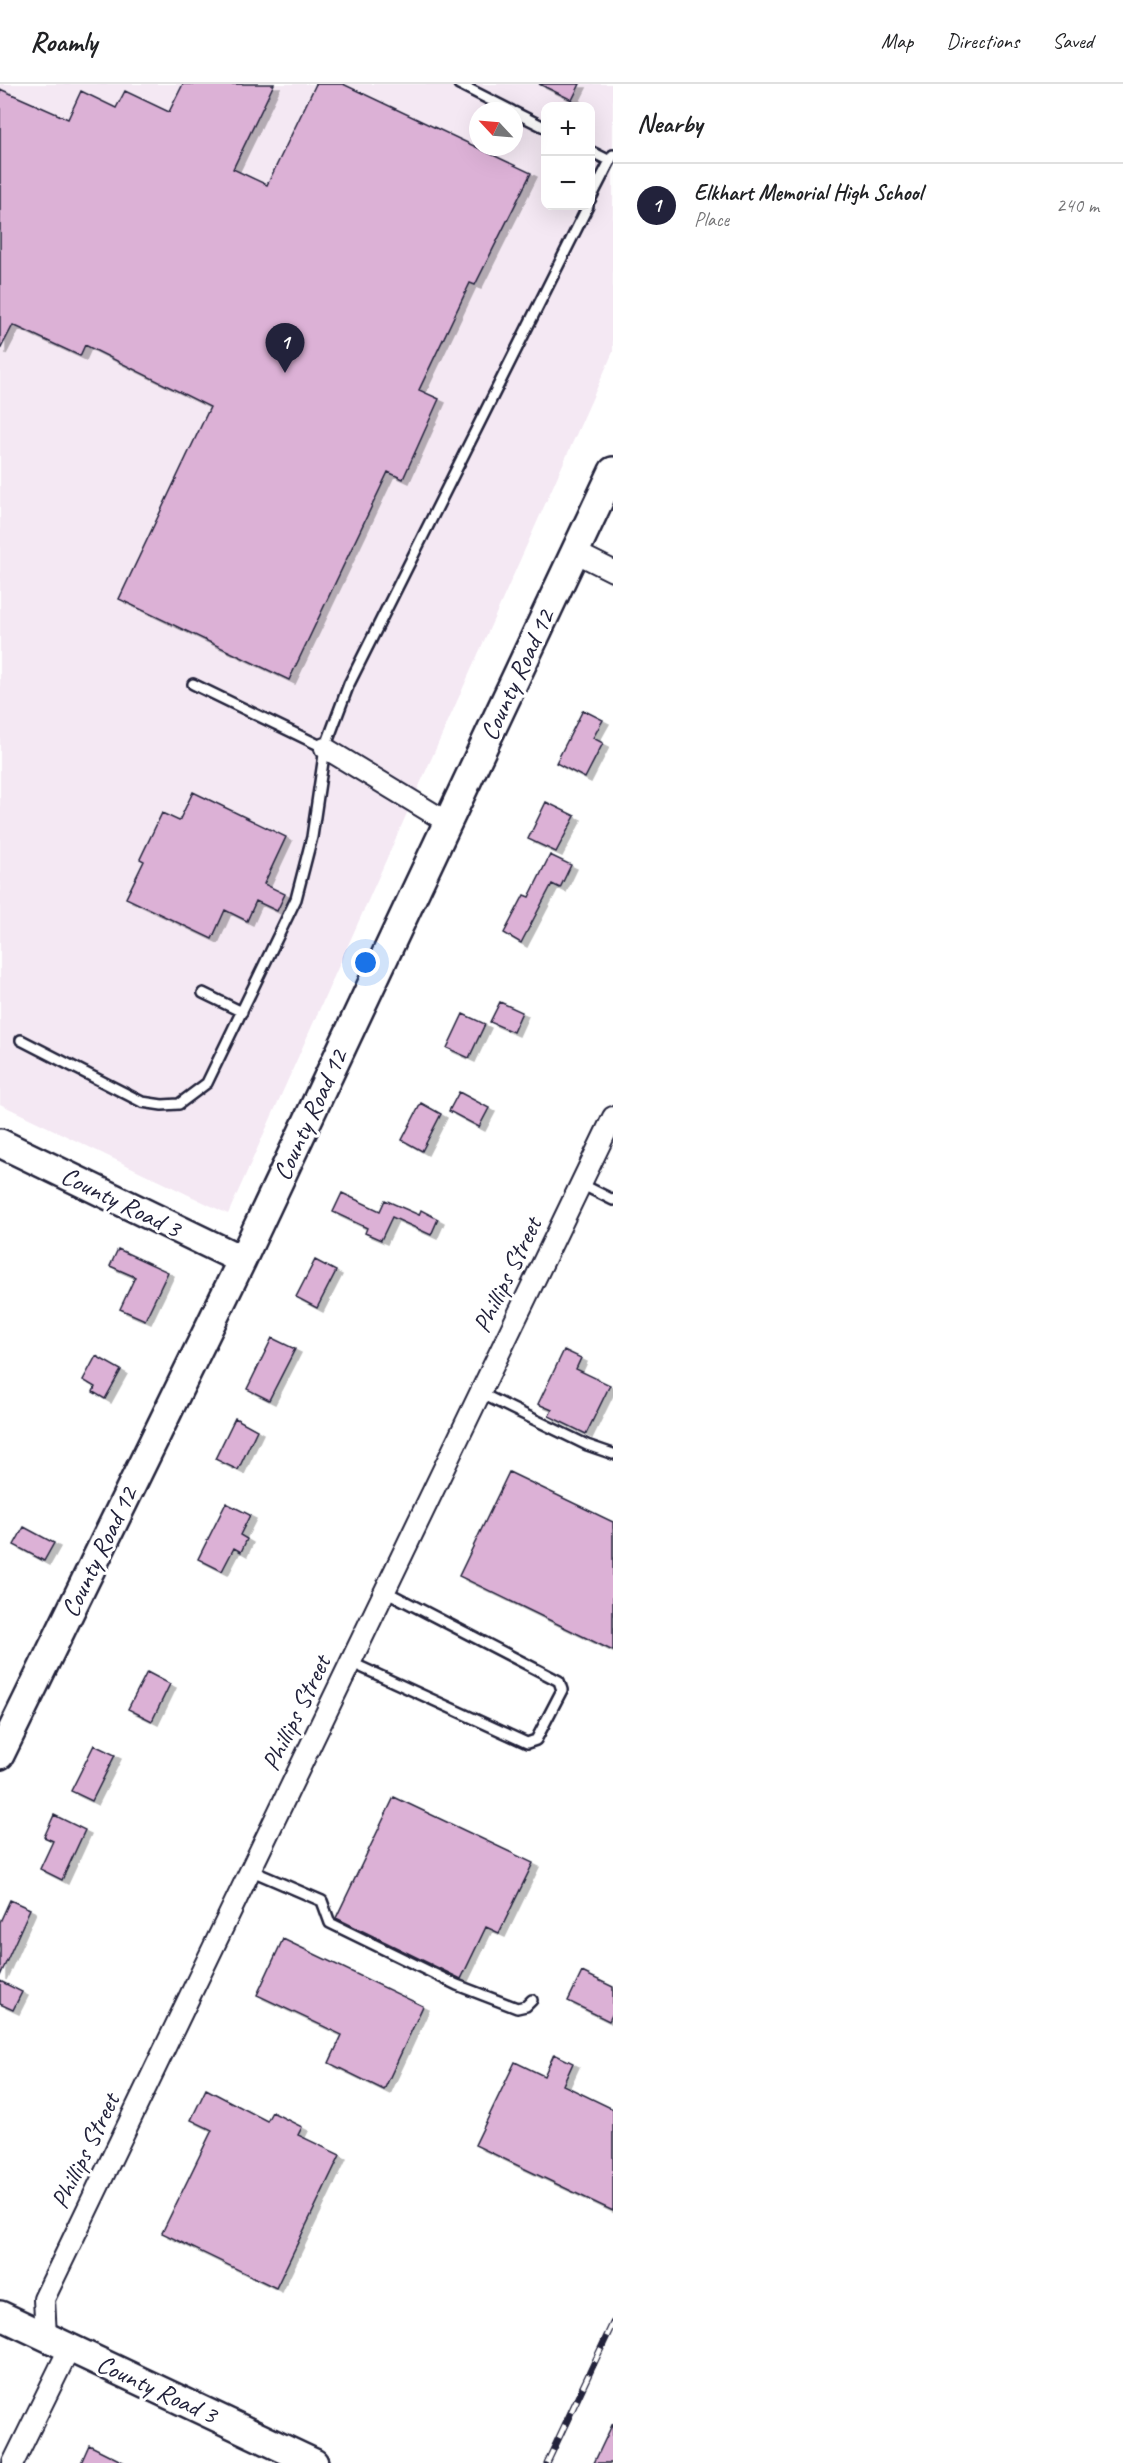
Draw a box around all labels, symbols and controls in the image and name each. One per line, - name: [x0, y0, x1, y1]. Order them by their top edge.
- text: Roamly: [30, 24, 97, 59]
- text: Map: [881, 28, 913, 54]
- text: Directions: [946, 28, 1019, 54]
- text: Saved: [1052, 28, 1093, 54]
- north arrow: [469, 102, 523, 156]
- map controls: [541, 102, 595, 210]
- button: +: [541, 102, 595, 156]
- text: Nearby: [637, 107, 702, 140]
- button: −: [541, 156, 595, 210]
- text: Elkhart Memorial High School: [694, 179, 922, 207]
- text: 1: [652, 193, 661, 218]
- text: 240 m: [1056, 193, 1099, 218]
- text: Place: [694, 207, 729, 232]
- pin: 1: [266, 324, 304, 373]
- street label: County Road 12: [472, 602, 563, 746]
- your location: [351, 948, 380, 977]
- street label: County Road 12: [265, 1042, 356, 1186]
- street label: County Road 3: [56, 1159, 188, 1246]
- street label: Phillips Street: [465, 1210, 550, 1338]
- street label: County Road 12: [53, 1479, 146, 1622]
- street label: Phillips Street: [254, 1648, 339, 1776]
- street label: Phillips Street: [43, 2086, 128, 2214]
- street label: County Road 3: [92, 2347, 225, 2432]

